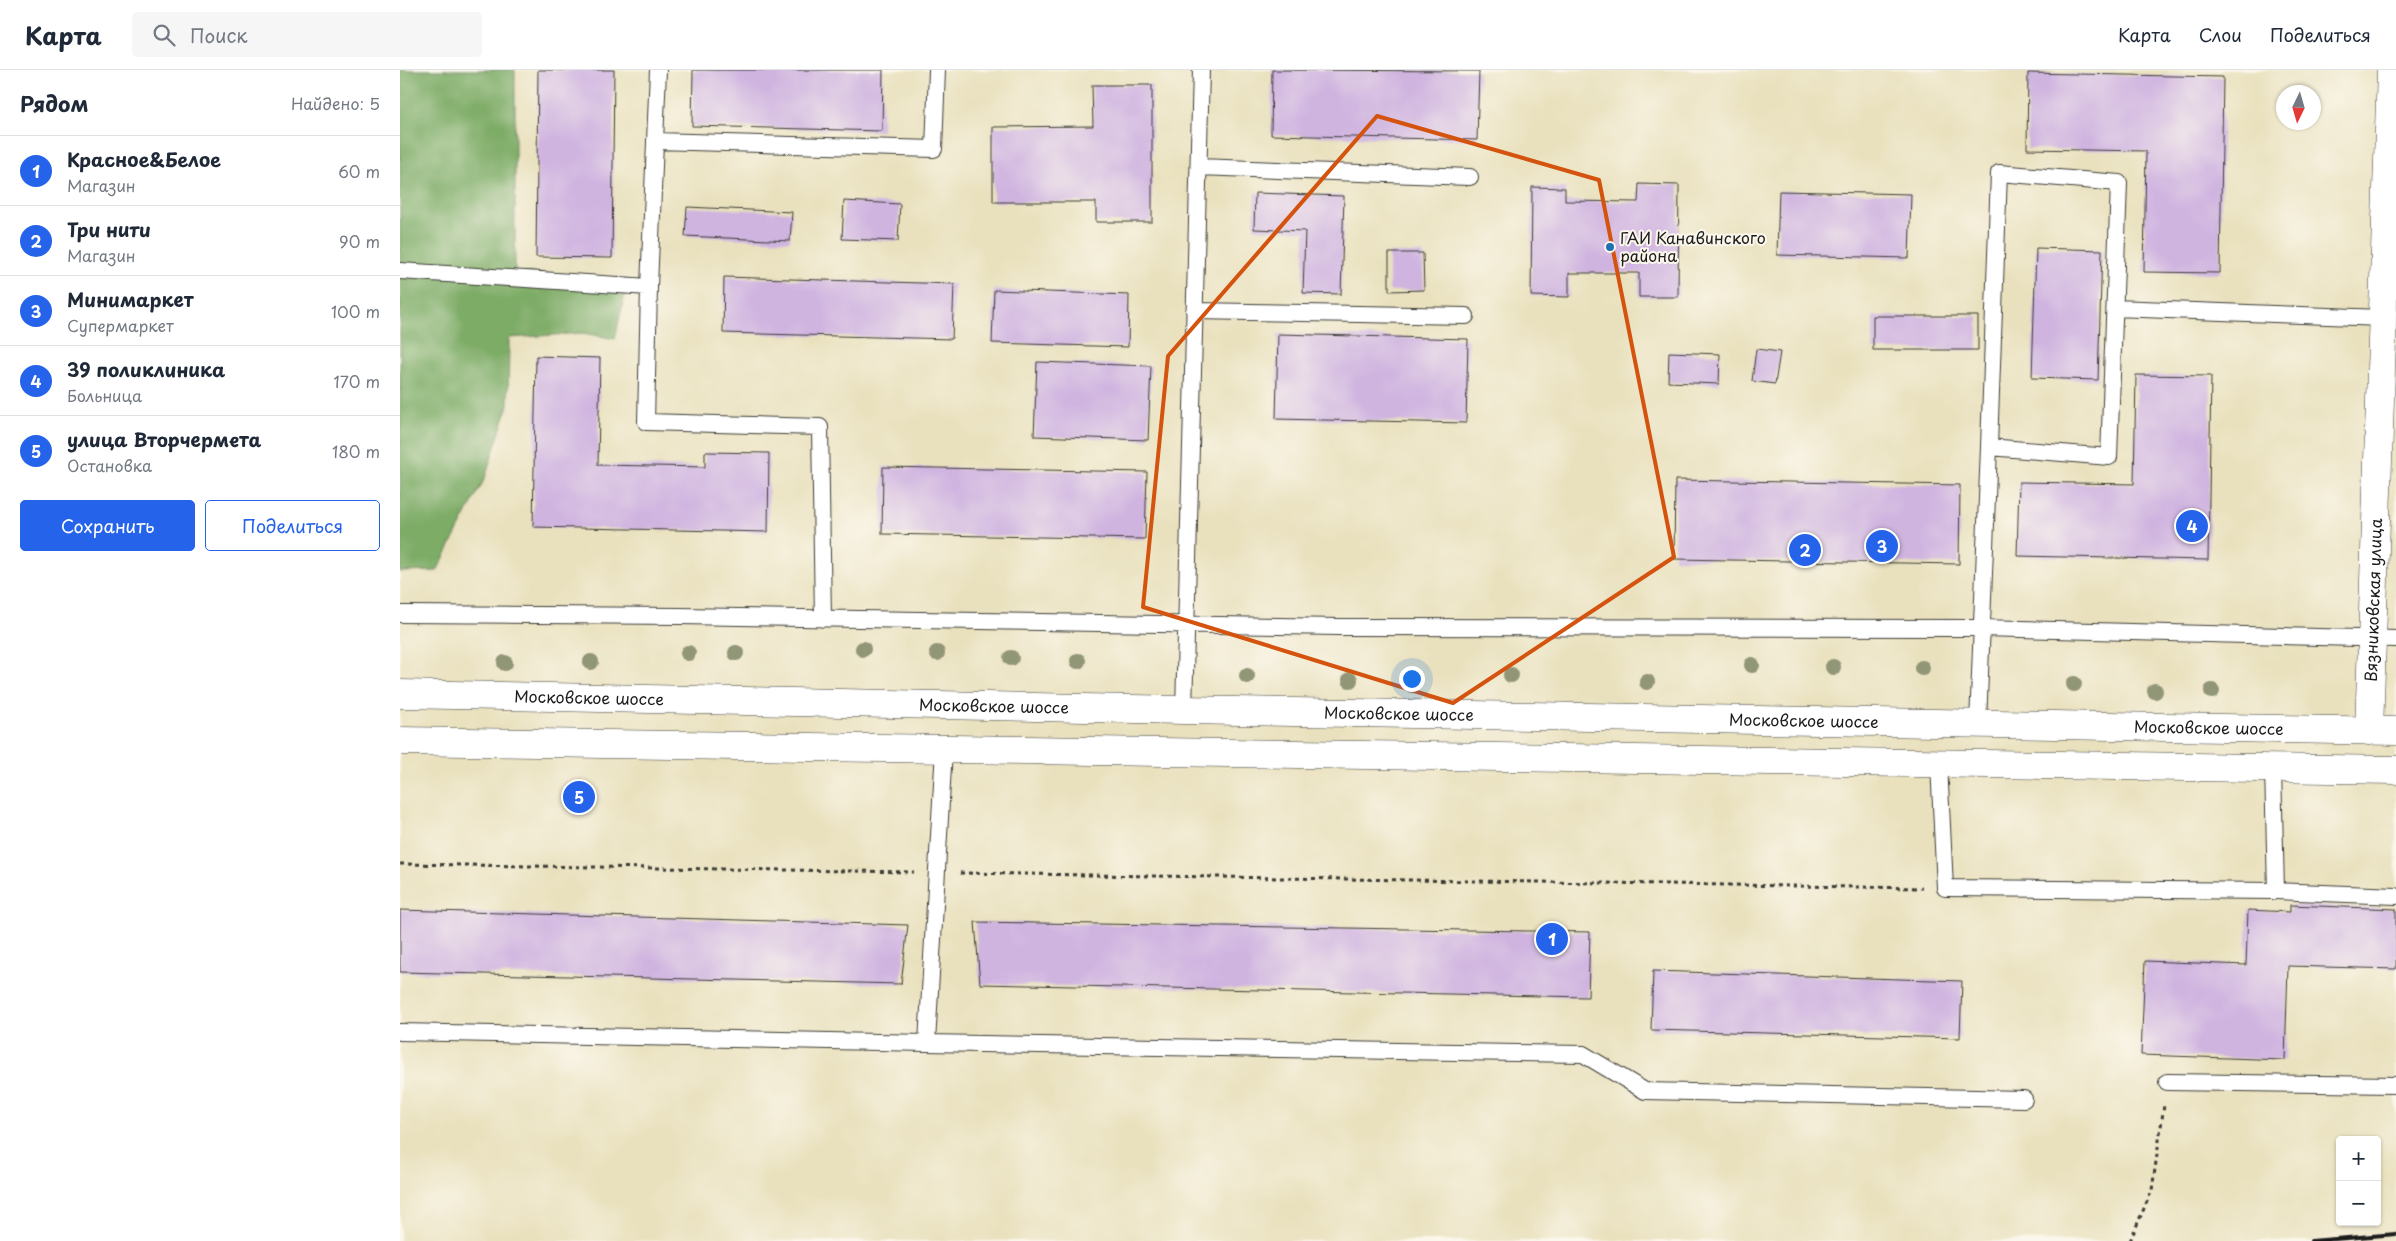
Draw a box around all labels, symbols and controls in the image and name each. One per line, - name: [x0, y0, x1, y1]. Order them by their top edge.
- search box: [132, 12, 482, 57]
- text: Карта: [25, 17, 102, 53]
- icon: search: [150, 21, 178, 49]
- text: Поиск: [190, 21, 248, 49]
- text: Карта: [2118, 21, 2171, 48]
- text: Слои: [2199, 21, 2242, 48]
- text: Поделиться: [2270, 21, 2371, 48]
- north arrow: [2276, 85, 2321, 130]
- text: Рядом: [20, 87, 88, 119]
- text: Найдено: 5: [291, 91, 380, 115]
- text: Красное&Белое: [67, 145, 221, 173]
- text: 1: [32, 159, 40, 183]
- text: 60 m: [338, 159, 380, 183]
- text: Магазин: [67, 173, 136, 197]
- text: Три нити: [67, 215, 151, 243]
- place label: ГАИ Канавинского района: [1620, 225, 1766, 267]
- text: 2: [30, 229, 42, 253]
- text: 90 m: [339, 229, 380, 253]
- marker: ГАИ Канавинского района: [1604, 241, 1616, 253]
- text: Магазин: [67, 243, 136, 267]
- text: Минимаркет: [67, 285, 194, 313]
- text: 3: [31, 299, 41, 323]
- text: 100 m: [331, 299, 380, 323]
- text: Супермаркет: [67, 313, 174, 337]
- text: 39 поликлиника: [67, 355, 225, 383]
- text: 4: [31, 369, 41, 393]
- text: 170 m: [334, 369, 380, 393]
- text: Больница: [67, 383, 142, 407]
- text: улица Вторчермета: [67, 425, 262, 453]
- text: 5: [31, 439, 41, 463]
- text: 180 m: [332, 439, 380, 463]
- text: Остановка: [67, 453, 152, 477]
- button: Сохранить: [20, 500, 195, 551]
- button: Поделиться: [205, 500, 380, 551]
- pin: 4: [2176, 507, 2208, 545]
- street label: Вязниковская улица: [2358, 518, 2387, 682]
- pin: 3: [1866, 527, 1898, 565]
- pin: 2: [1789, 531, 1821, 569]
- your location: [1399, 666, 1425, 692]
- street label: Московское шоссе: [514, 683, 664, 710]
- street label: Московское шоссе: [919, 692, 1069, 719]
- street label: Московское шоссе: [1324, 699, 1474, 726]
- street label: Московское шоссе: [1729, 706, 1879, 733]
- street label: Московское шоссе: [2134, 713, 2284, 740]
- pin: 5: [563, 778, 595, 816]
- pin: 1: [1536, 920, 1568, 958]
- map controls: [2336, 1136, 2381, 1226]
- button: +: [2336, 1136, 2381, 1181]
- button: −: [2336, 1181, 2381, 1226]

